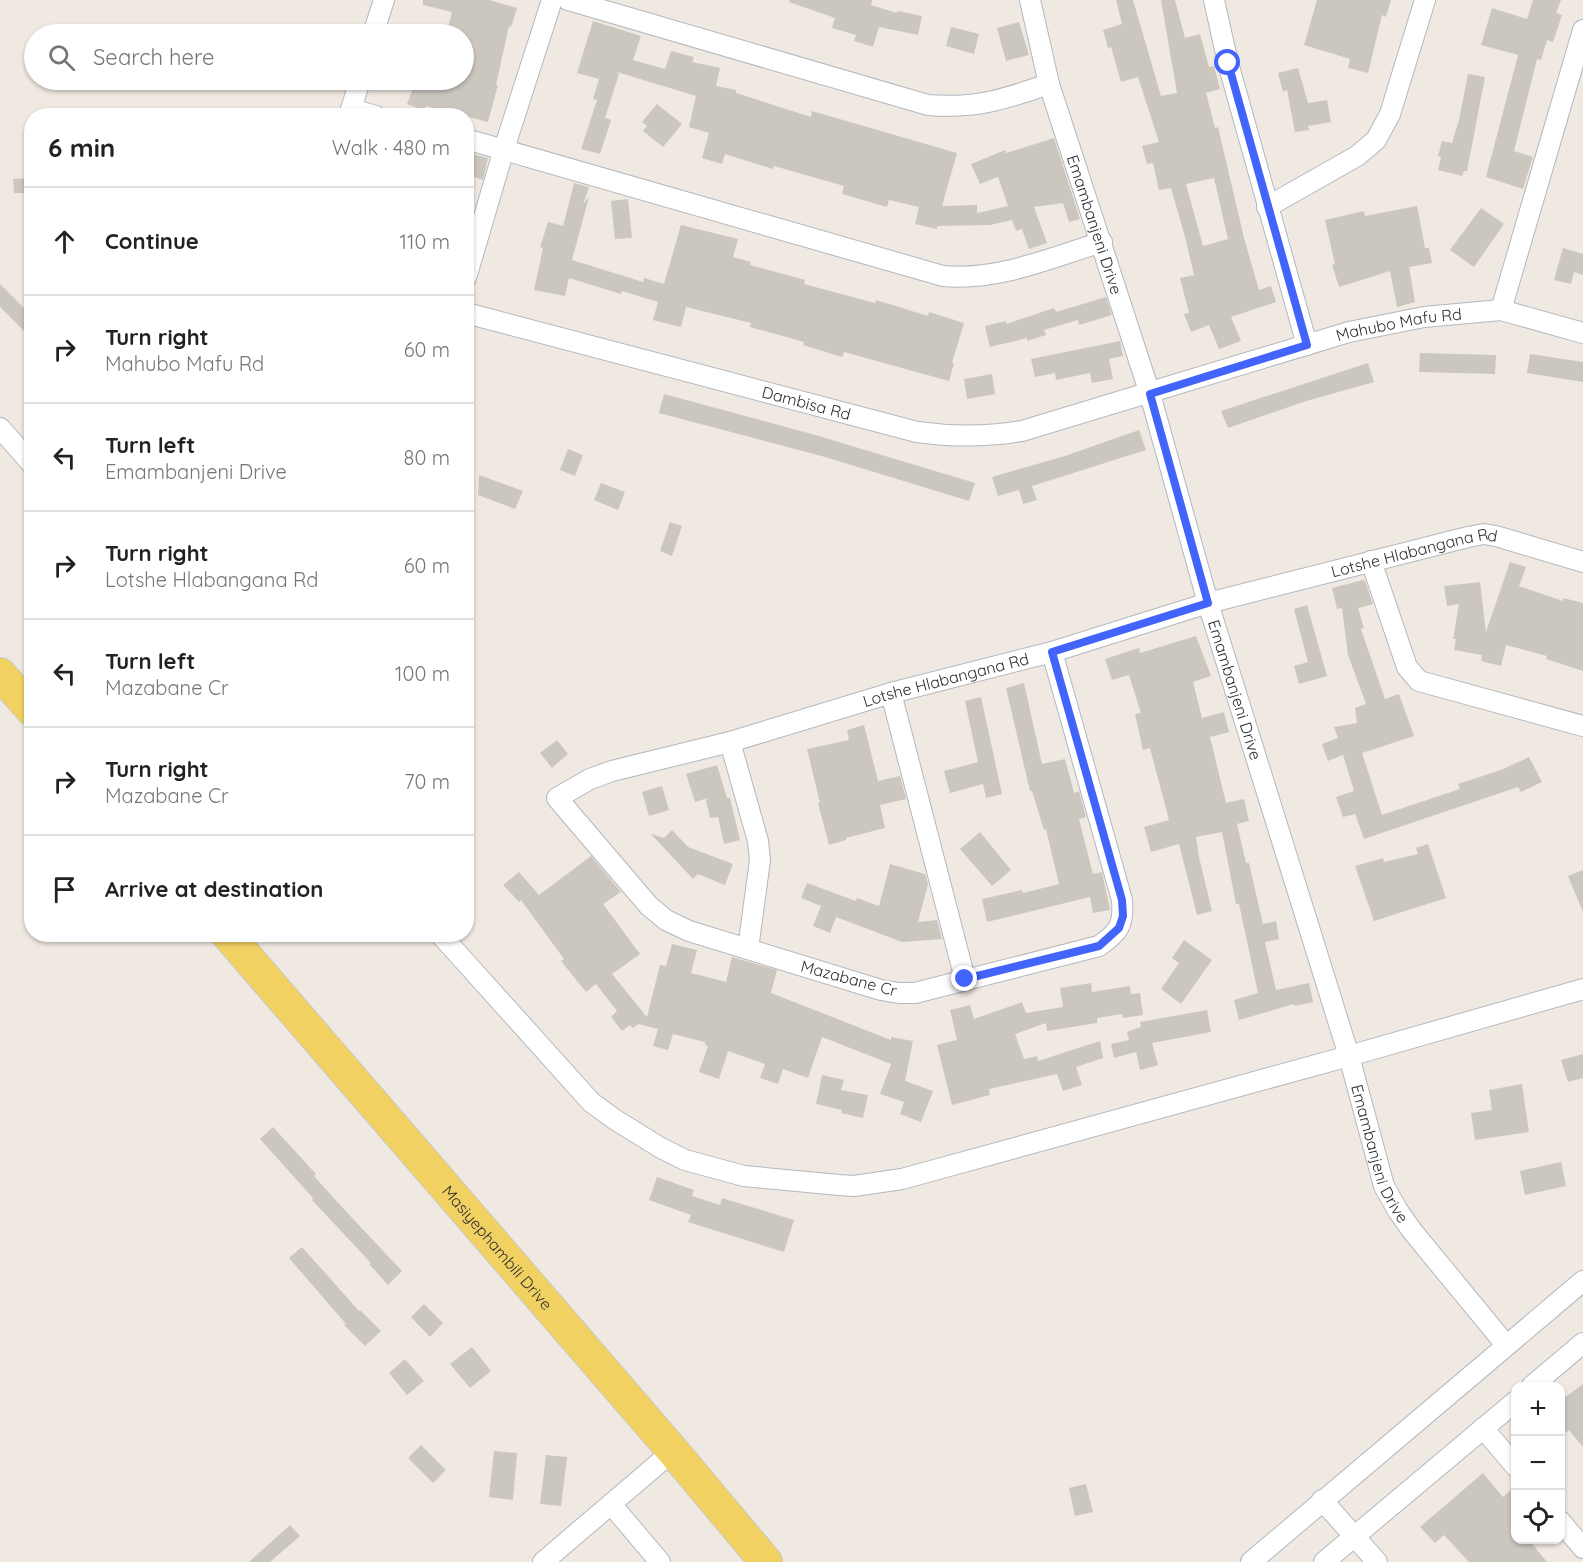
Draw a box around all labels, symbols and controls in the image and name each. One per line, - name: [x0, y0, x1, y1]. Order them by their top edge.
- search box: [24, 24, 474, 90]
- icon: search: [45, 41, 78, 74]
- text: Search here: [93, 43, 214, 71]
- route start: [1214, 49, 1240, 75]
- text: 6 min: [48, 131, 115, 164]
- text: Walk · 480 m: [332, 135, 450, 160]
- street label: Emambanjeni Drive: [1063, 152, 1127, 297]
- icon: ahead: [48, 225, 81, 258]
- text: Continue: [105, 227, 199, 255]
- text: 110 m: [400, 229, 450, 254]
- street label: Mahubo Mafu Rd: [1333, 304, 1462, 345]
- text: Turn right: [105, 323, 209, 351]
- icon: right: [48, 333, 81, 366]
- text: 60 m: [404, 337, 450, 362]
- text: Mahubo Mafu Rd: [105, 351, 264, 376]
- street label: Dambisa Rd: [760, 382, 853, 424]
- text: Turn left: [105, 431, 195, 459]
- icon: left: [48, 441, 81, 474]
- text: 80 m: [404, 445, 450, 470]
- text: Emambanjeni Drive: [105, 459, 287, 484]
- street label: Lotshe Hlabangana Rd: [1329, 523, 1499, 581]
- text: Turn right: [105, 539, 209, 567]
- icon: right: [48, 549, 81, 582]
- text: 60 m: [404, 553, 450, 578]
- text: Lotshe Hlabangana Rd: [105, 567, 318, 592]
- street label: Emambanjeni Drive: [1204, 617, 1266, 762]
- text: Turn left: [105, 647, 195, 675]
- street label: Lotshe Hlabangana Rd: [860, 648, 1031, 711]
- icon: left: [48, 657, 81, 690]
- text: 100 m: [395, 661, 450, 686]
- text: Mazabane Cr: [105, 675, 229, 700]
- text: Turn right: [105, 755, 209, 783]
- icon: right: [48, 765, 81, 798]
- text: 70 m: [404, 769, 450, 794]
- text: Mazabane Cr: [105, 783, 229, 808]
- icon: arrive: [48, 873, 81, 906]
- text: Arrive at destination: [105, 875, 323, 903]
- street label: Mazabane Cr: [799, 956, 899, 1000]
- route end: [951, 965, 977, 991]
- street label: Emambanjeni Drive: [1347, 1082, 1413, 1227]
- street label: Masiyephambili Drive: [438, 1181, 557, 1314]
- map controls: [1511, 1382, 1565, 1544]
- button: +: [1511, 1382, 1565, 1436]
- button: −: [1511, 1436, 1565, 1490]
- button: locate: [1511, 1490, 1565, 1544]

